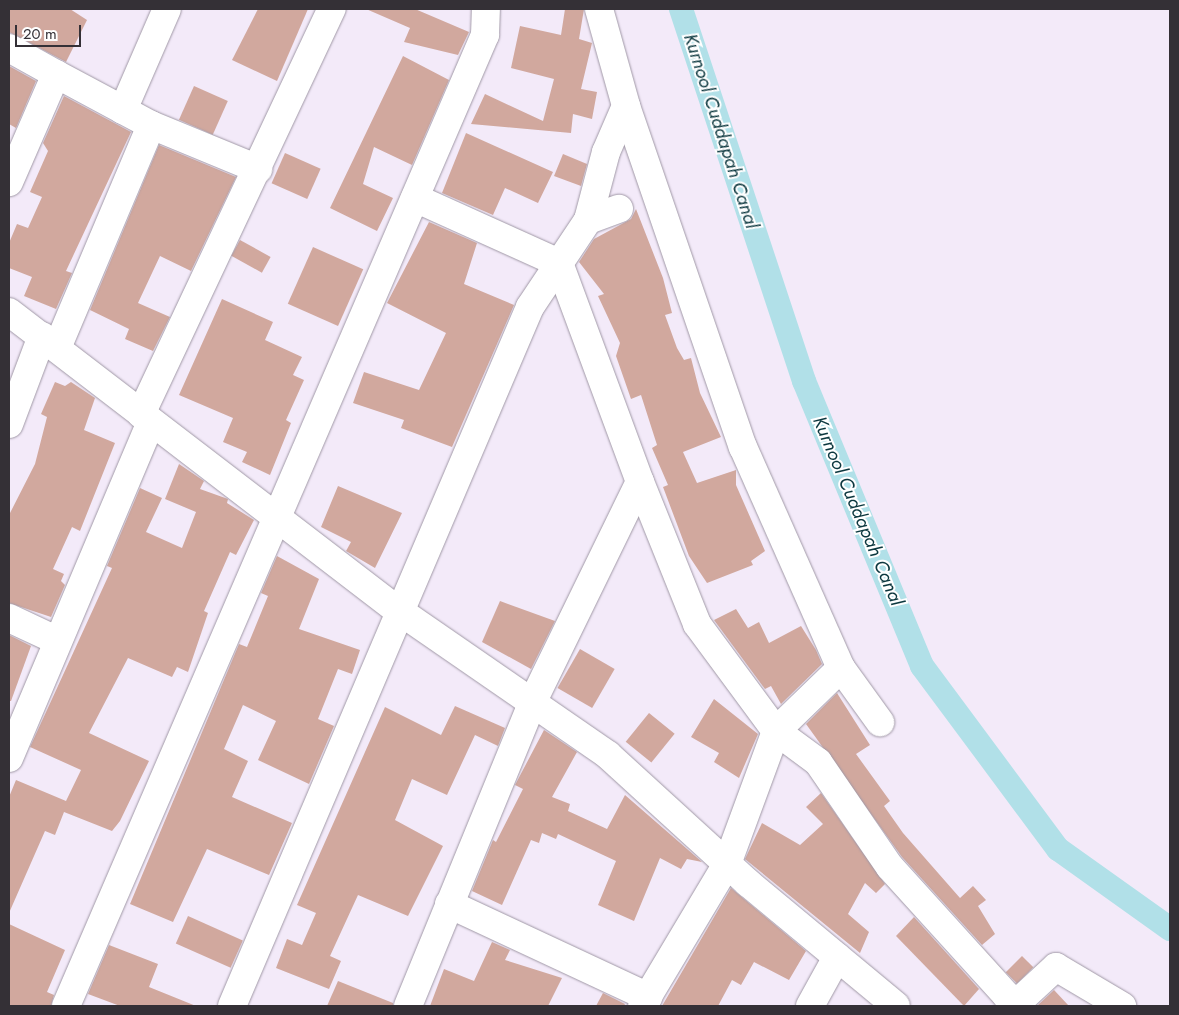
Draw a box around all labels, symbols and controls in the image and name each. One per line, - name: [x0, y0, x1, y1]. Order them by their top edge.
- scale bar: [18, 15, 84, 47]
- text: 20 m: [23, 23, 57, 45]
- water label: Kurnool Cuddapah Canal: [679, 31, 763, 231]
- water label: Kurnool Cuddapah Canal: [808, 413, 908, 609]

